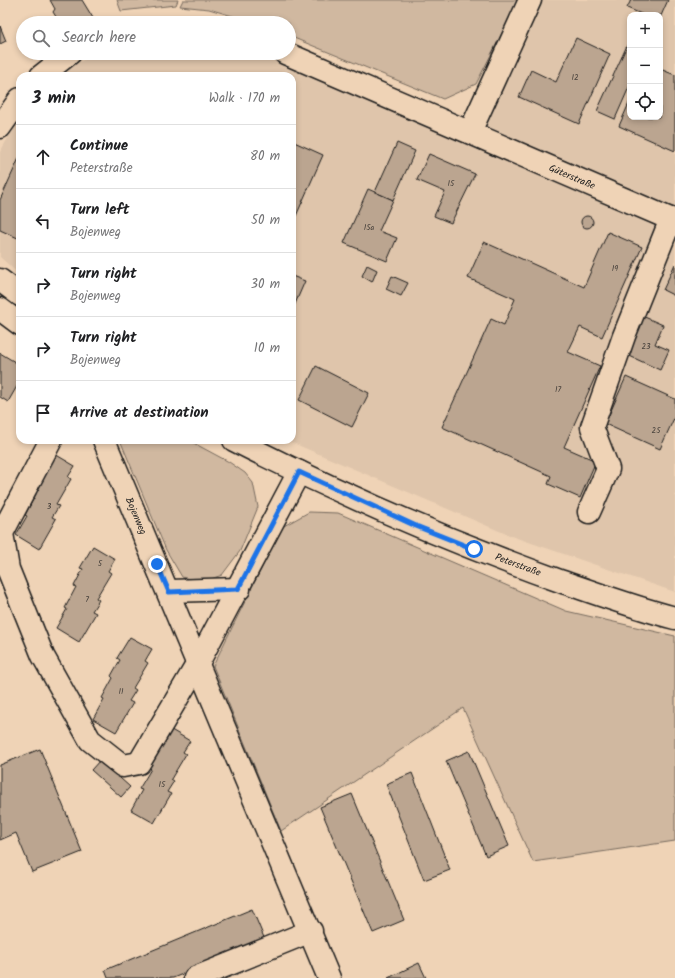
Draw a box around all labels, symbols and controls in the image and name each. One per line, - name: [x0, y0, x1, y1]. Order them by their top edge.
- map controls: [627, 12, 663, 120]
- button: +: [627, 12, 663, 48]
- search box: [16, 16, 296, 60]
- text: Search here: [62, 26, 136, 50]
- icon: search: [30, 27, 52, 49]
- button: −: [627, 48, 663, 84]
- house number: 12: [571, 71, 579, 84]
- button: locate: [627, 84, 663, 120]
- text: 3 min: [32, 85, 76, 112]
- text: Walk · 170 m: [209, 88, 280, 109]
- text: Continue: [70, 134, 128, 158]
- icon: ahead: [32, 146, 54, 168]
- text: 80 m: [250, 146, 280, 167]
- text: Peterstraße: [70, 158, 133, 179]
- street label: Güterstraße: [546, 160, 598, 194]
- house number: 15: [448, 177, 455, 190]
- text: Turn left: [70, 198, 130, 222]
- icon: left: [32, 210, 54, 232]
- text: 50 m: [251, 210, 280, 231]
- house number: 15a: [364, 221, 375, 234]
- text: Bojenweg: [70, 222, 121, 243]
- text: Turn right: [70, 262, 137, 286]
- house number: 19: [612, 262, 618, 275]
- icon: right: [32, 274, 54, 296]
- text: 30 m: [251, 274, 280, 295]
- text: Bojenweg: [70, 286, 121, 307]
- text: Turn right: [70, 326, 137, 350]
- icon: right: [32, 338, 54, 360]
- text: 10 m: [254, 338, 280, 359]
- house number: 23: [641, 340, 651, 353]
- text: Bojenweg: [70, 350, 121, 371]
- house number: 17: [555, 383, 561, 396]
- text: Arrive at destination: [70, 401, 209, 425]
- icon: arrive: [32, 402, 54, 424]
- house number: 25: [652, 424, 661, 437]
- street label: Bojenweg: [121, 495, 151, 537]
- house number: 3: [47, 500, 52, 513]
- route start: [465, 540, 483, 558]
- street label: Peterstraße: [493, 549, 544, 581]
- route end: [148, 555, 166, 573]
- house number: 5: [98, 557, 103, 570]
- house number: 7: [85, 593, 89, 606]
- house number: 11: [118, 685, 124, 698]
- house number: 15: [159, 778, 166, 791]

